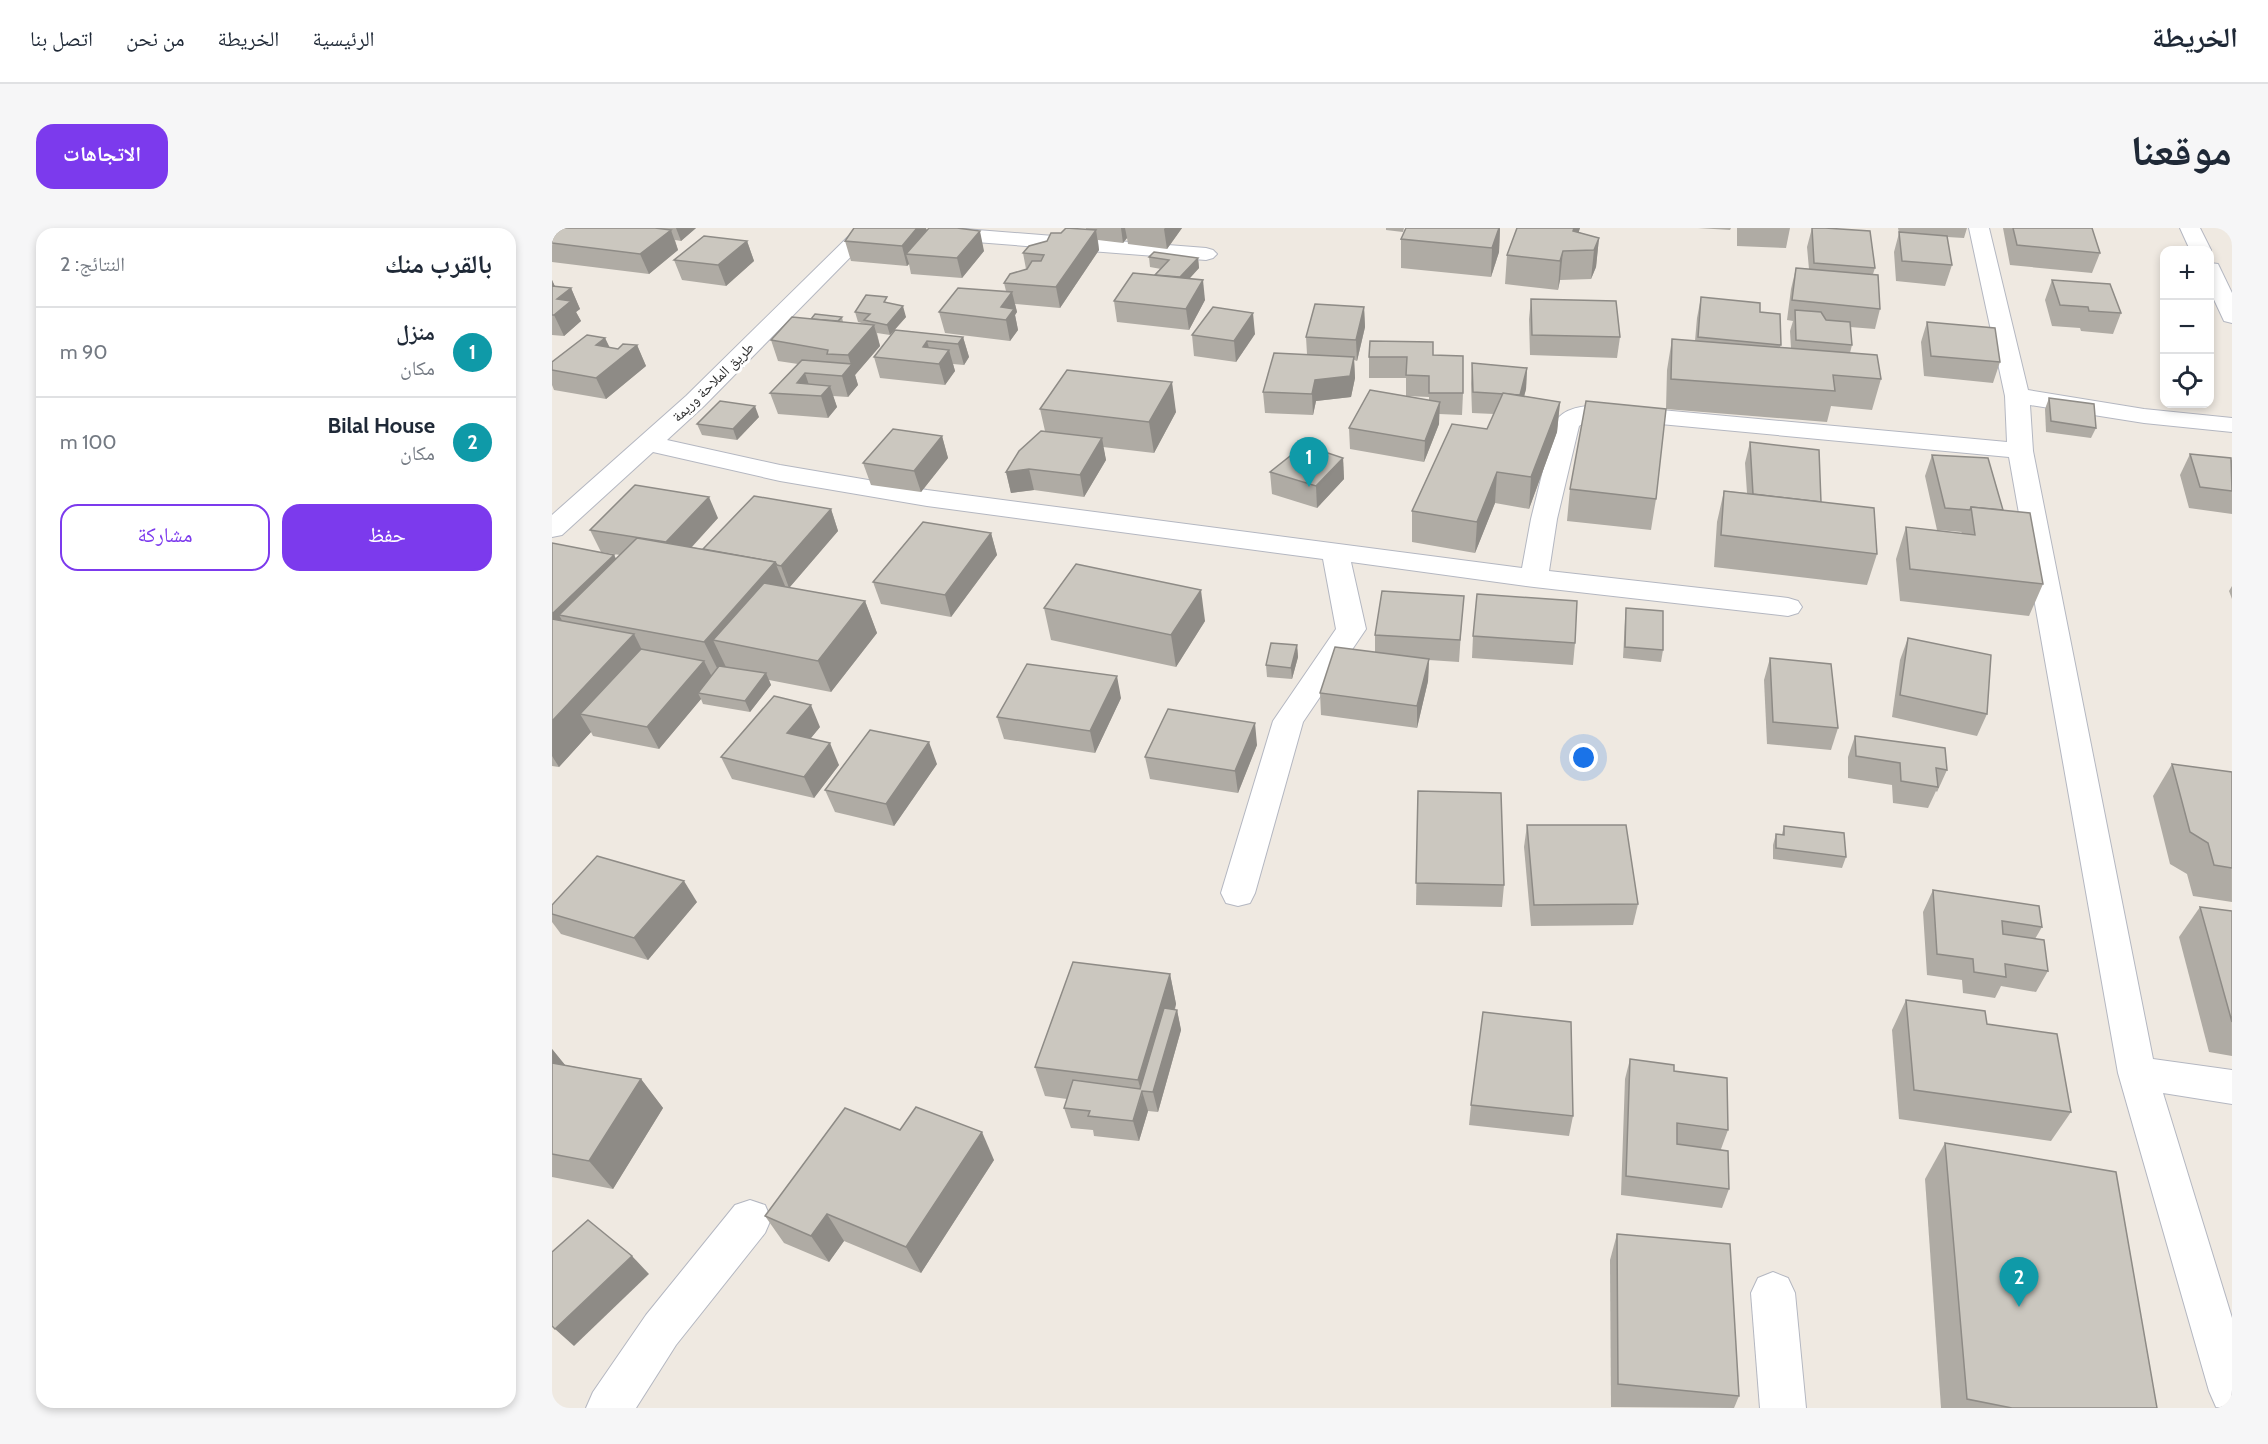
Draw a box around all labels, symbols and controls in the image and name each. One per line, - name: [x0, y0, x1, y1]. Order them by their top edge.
- text: الخريطة: [2152, 20, 2238, 54]
- text: اتصل بنا: [30, 26, 93, 51]
- text: من نحن: [126, 26, 185, 51]
- text: الخريطة: [218, 26, 279, 51]
- text: الرئيسية: [312, 26, 375, 51]
- button: الاتجاهات: [36, 124, 168, 189]
- text: موقعنا: [2131, 124, 2232, 176]
- map controls: [2160, 246, 2214, 408]
- button: +: [2160, 246, 2214, 300]
- text: بالقرب منك: [385, 248, 492, 280]
- text: النتائج: 2: [60, 252, 125, 276]
- button: −: [2160, 300, 2214, 354]
- text: منزل: [396, 319, 435, 346]
- street label: طريق الملاحة وريمة: [668, 338, 758, 426]
- text: 90 m: [60, 340, 107, 364]
- text: 1: [469, 340, 476, 364]
- button: locate: [2160, 354, 2214, 408]
- text: مكان: [400, 356, 435, 380]
- text: Bilal House: [328, 412, 435, 439]
- text: 100 m: [60, 430, 117, 454]
- text: 2: [467, 430, 478, 454]
- pin: 1: [1290, 438, 1329, 487]
- text: مكان: [400, 441, 435, 465]
- button: مشاركة: [60, 504, 270, 571]
- button: حفظ: [282, 504, 492, 571]
- your location: [1569, 743, 1598, 772]
- pin: 2: [2000, 1258, 2038, 1307]

